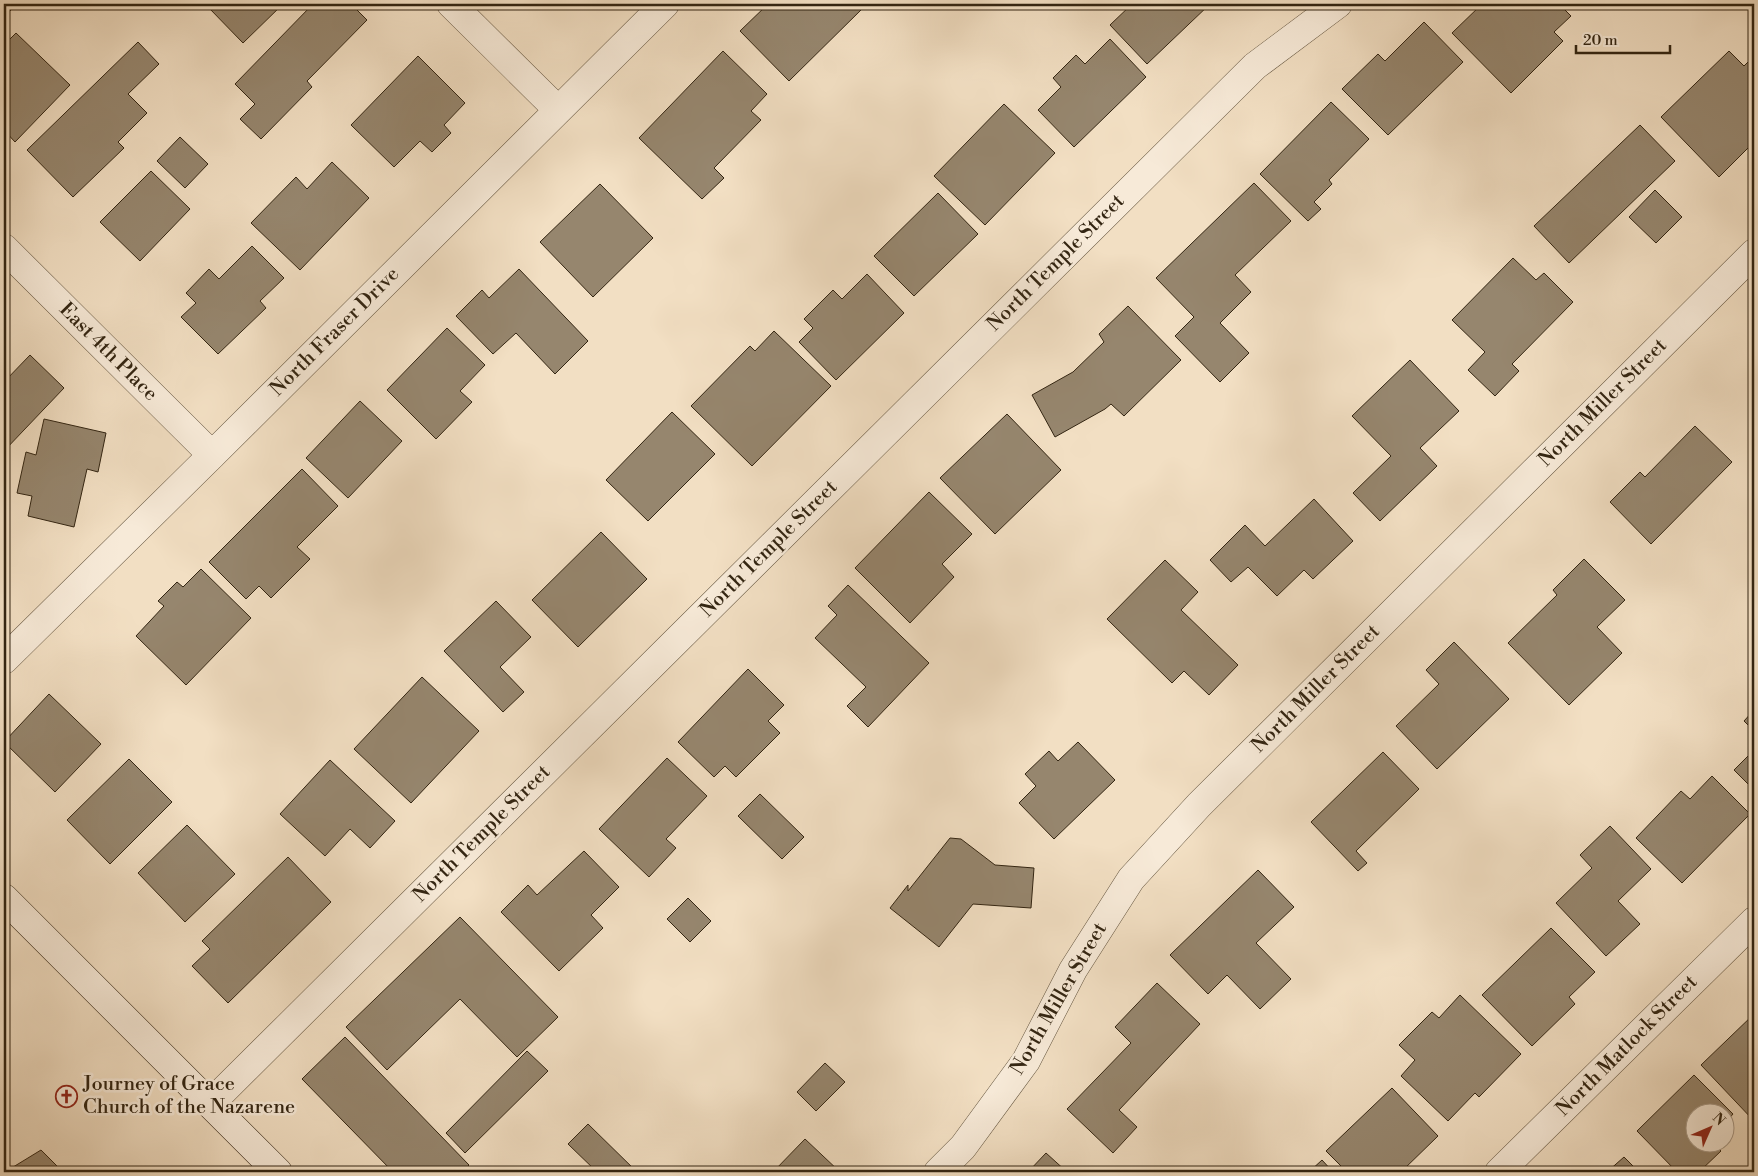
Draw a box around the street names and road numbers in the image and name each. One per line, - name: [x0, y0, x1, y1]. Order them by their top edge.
- street label: North Temple Street: [982, 189, 1130, 337]
- street label: North Fraser Drive: [265, 262, 405, 402]
- street label: East 4th Place: [53, 297, 163, 407]
- street label: North Miller Street: [1533, 333, 1673, 473]
- street label: North Temple Street: [695, 475, 843, 623]
- street label: North Miller Street: [1246, 619, 1386, 759]
- street label: North Temple Street: [408, 760, 556, 908]
- street label: North Miller Street: [1005, 918, 1113, 1080]
- street label: North Matlock Street: [1551, 970, 1703, 1122]

